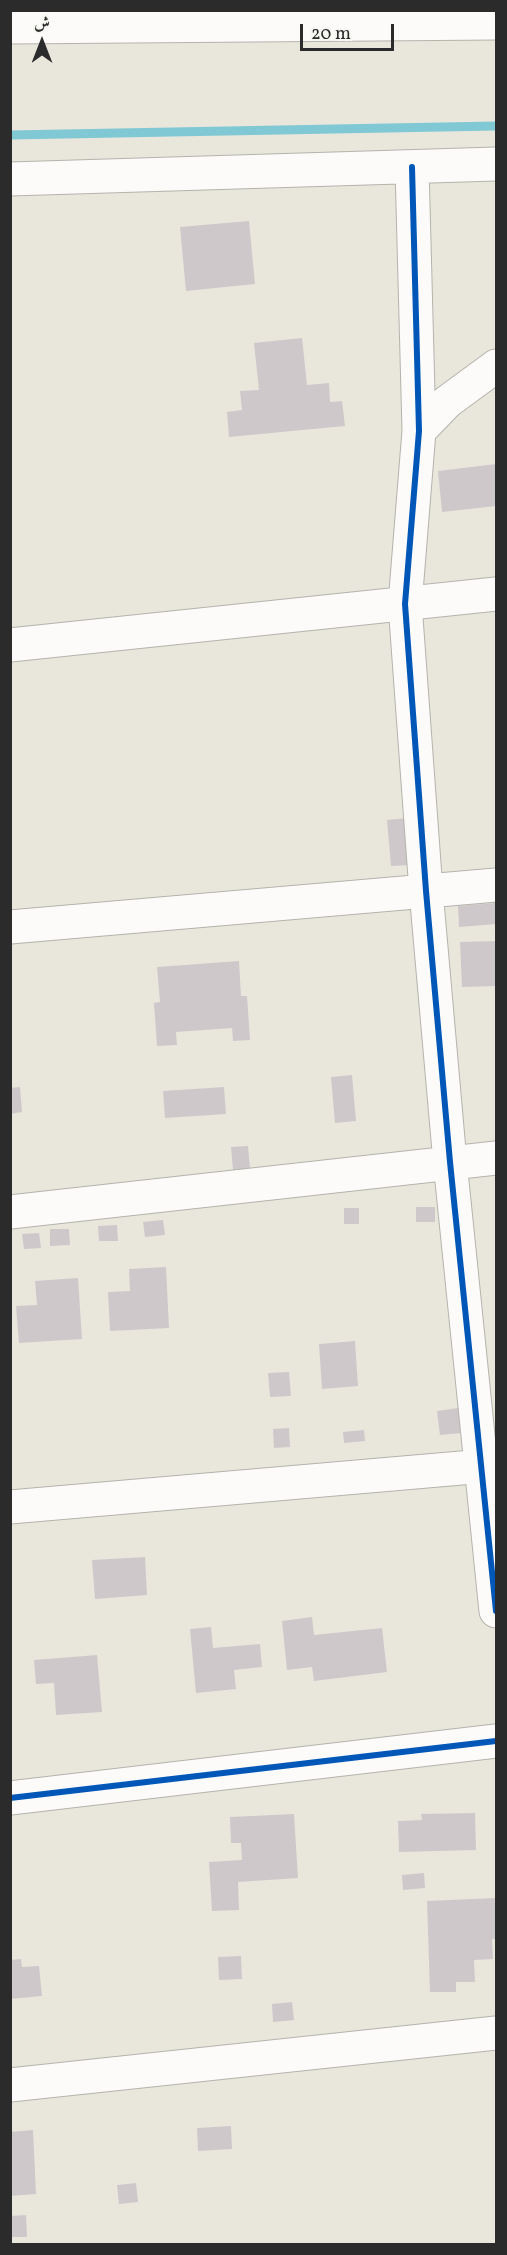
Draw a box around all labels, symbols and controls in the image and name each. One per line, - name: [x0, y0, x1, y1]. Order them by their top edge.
- north arrow: [12, 12, 72, 72]
- scale bar: [303, 12, 398, 50]
- text: ش: [34, 13, 50, 35]
- text: 20 m: [311, 22, 351, 47]

